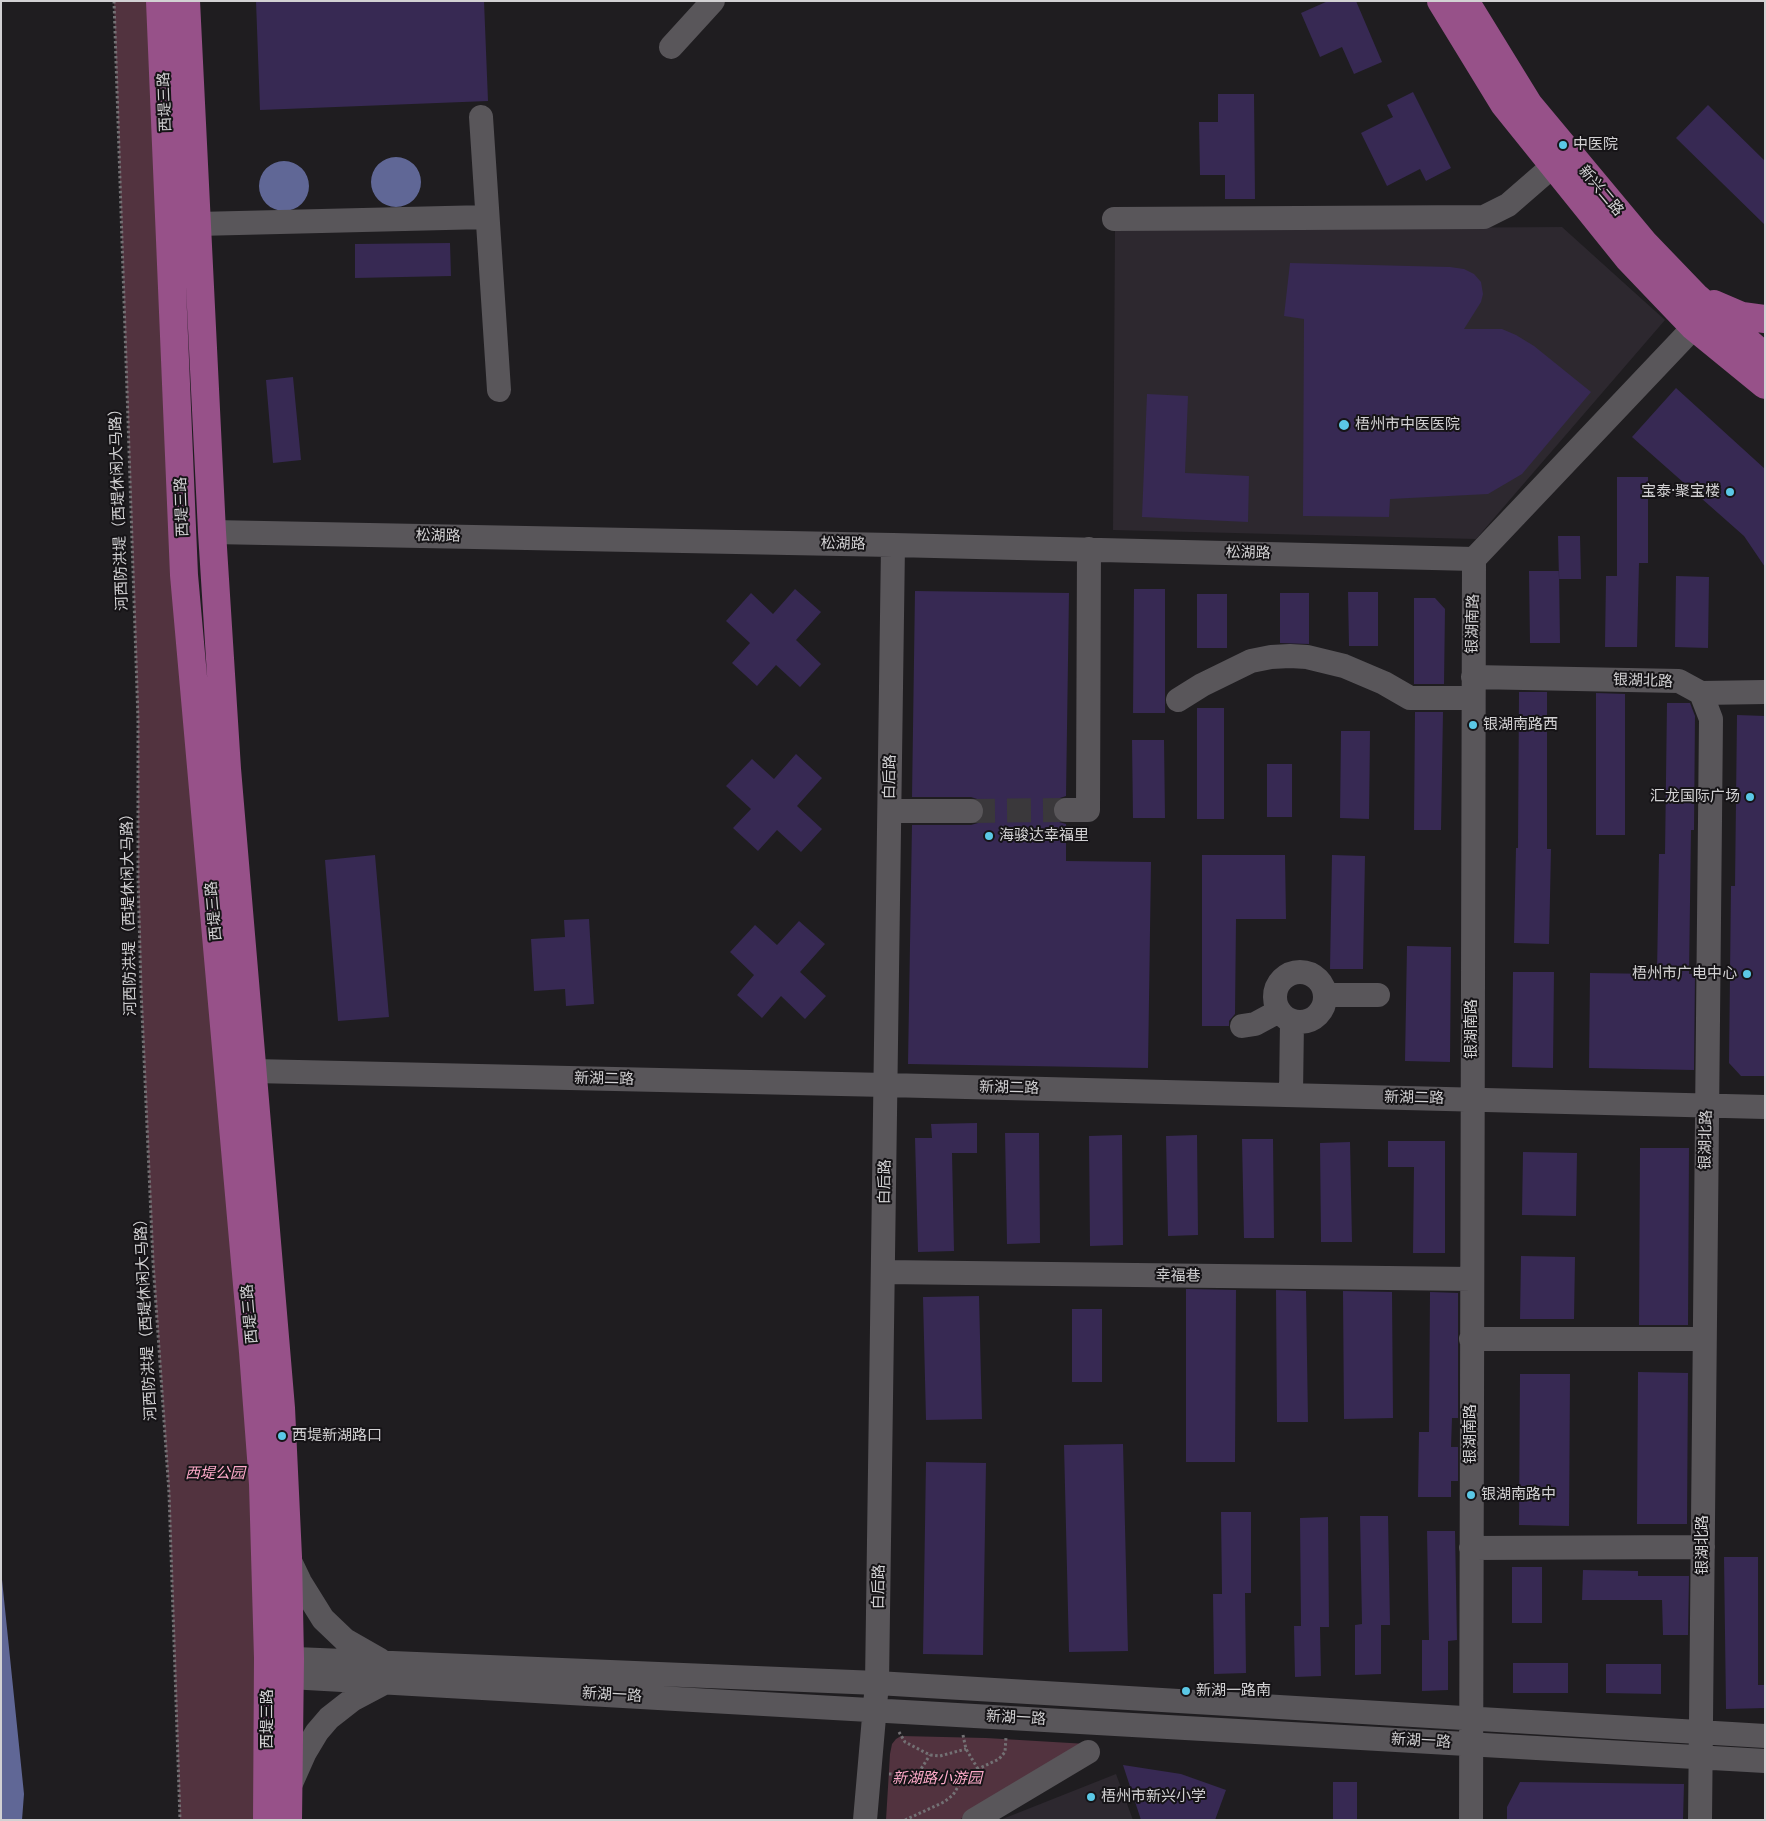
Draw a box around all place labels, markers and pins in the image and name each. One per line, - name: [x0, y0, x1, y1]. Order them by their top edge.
- place label: 中医院: [1573, 136, 1618, 154]
- marker: 中医院: [1557, 139, 1569, 151]
- place label: 梧州市中医医院: [1355, 416, 1460, 434]
- marker: 梧州市中医医院: [1337, 418, 1351, 432]
- place label: 宝泰·聚宝楼: [1641, 483, 1720, 501]
- marker: 宝泰·聚宝楼: [1724, 486, 1736, 498]
- place label: 银湖南路西: [1483, 716, 1558, 734]
- marker: 银湖南路西: [1467, 719, 1479, 731]
- place label: 汇龙国际广场: [1650, 788, 1740, 806]
- marker: 汇龙国际广场: [1744, 791, 1756, 803]
- place label: 海骏达幸福里: [999, 827, 1089, 845]
- marker: 海骏达幸福里: [983, 830, 995, 842]
- place label: 梧州市广电中心: [1632, 965, 1737, 983]
- marker: 梧州市广电中心: [1741, 968, 1753, 980]
- place label: 西堤新湖路口: [292, 1427, 382, 1445]
- marker: 西堤新湖路口: [276, 1430, 288, 1442]
- place label: 银湖南路中: [1481, 1486, 1556, 1504]
- marker: 银湖南路中: [1465, 1489, 1477, 1501]
- place label: 新湖一路南: [1196, 1682, 1271, 1700]
- marker: 新湖一路南: [1180, 1685, 1192, 1697]
- place label: 梧州市新兴小学: [1101, 1788, 1206, 1806]
- marker: 梧州市新兴小学: [1085, 1791, 1097, 1803]

